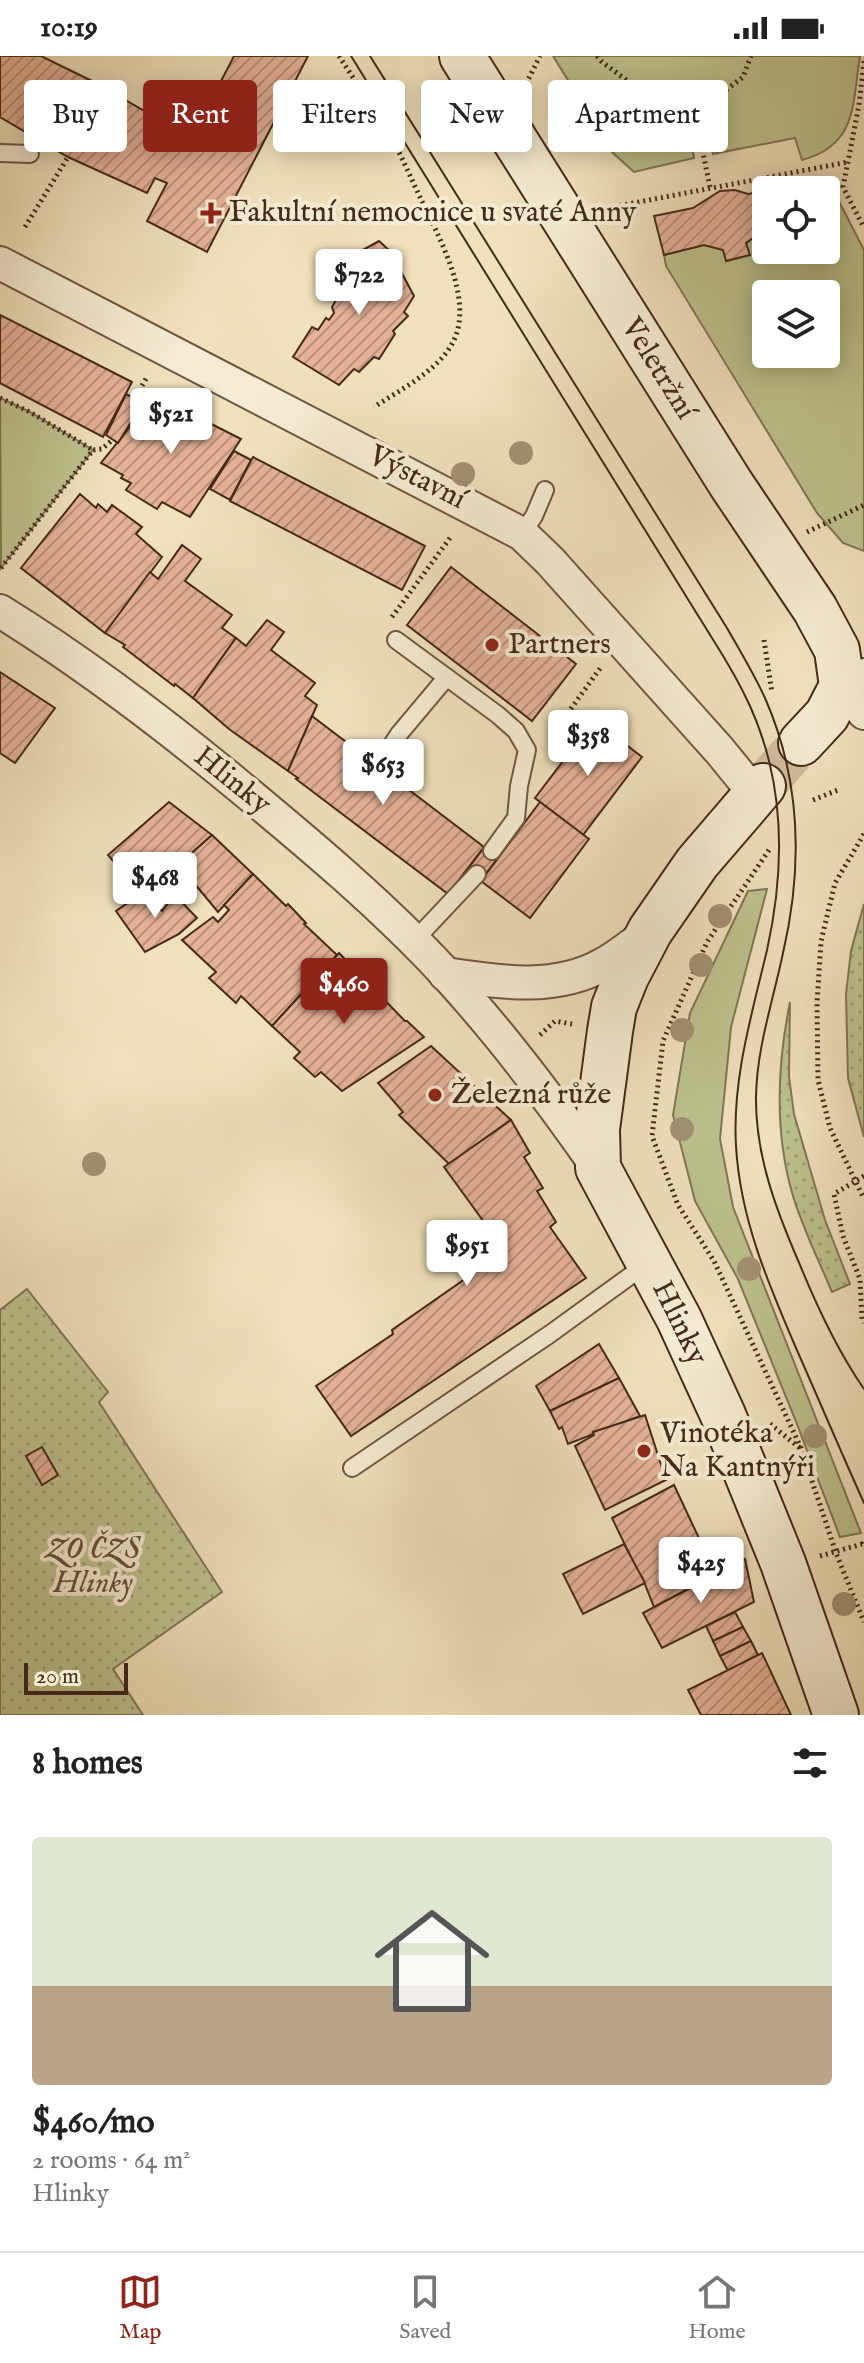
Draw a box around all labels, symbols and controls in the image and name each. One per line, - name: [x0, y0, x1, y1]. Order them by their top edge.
- text: 10:19: [40, 9, 98, 47]
- chip: Buy: [24, 80, 127, 152]
- chip: Rent: [143, 80, 257, 152]
- chip: Filters: [273, 80, 405, 152]
- chip: New: [421, 80, 532, 152]
- chip: Apartment: [548, 80, 728, 152]
- map controls: [752, 176, 840, 368]
- button: locate: [752, 176, 840, 264]
- place label: Fakultní nemocnice u svaté Anny: [229, 194, 637, 232]
- marker: Fakultní nemocnice u svaté Anny: [200, 202, 222, 224]
- pin: $722: [312, 249, 406, 317]
- text: $722: [334, 258, 384, 291]
- button: layers: [752, 280, 840, 368]
- street label: Veletržní: [611, 310, 705, 429]
- pin: $521: [124, 388, 218, 456]
- text: $521: [148, 397, 194, 430]
- street label: Výstavní: [361, 437, 474, 520]
- place label: Partners: [508, 626, 611, 664]
- marker: Partners: [483, 636, 501, 654]
- pin: $358: [541, 710, 635, 778]
- text: $358: [566, 719, 610, 752]
- street label: Hlinky: [186, 738, 279, 824]
- pin: $653: [336, 739, 430, 807]
- text: $653: [361, 748, 405, 781]
- pin: $468: [108, 852, 202, 920]
- text: $468: [131, 861, 179, 894]
- pin: $460: [297, 958, 391, 1026]
- text: $460: [319, 967, 369, 1000]
- place label: Železná růže: [451, 1076, 611, 1114]
- marker: Železná růže: [426, 1086, 444, 1104]
- pin: $951: [420, 1220, 514, 1288]
- text: $951: [445, 1229, 489, 1262]
- street label: Hlinky: [642, 1275, 716, 1371]
- place label: Vinotéka Na Kantnýři: [659, 1415, 815, 1487]
- marker: Vinotéka Na Kantnýři: [635, 1442, 653, 1460]
- park label: ZO ČZS Hlinky: [43, 1529, 142, 1603]
- pin: $425: [654, 1537, 748, 1605]
- text: $425: [677, 1546, 725, 1579]
- scale bar: [24, 1659, 128, 1695]
- text: 20 m: [36, 1663, 79, 1691]
- icon: filters: [788, 1741, 832, 1785]
- text: 8 homes: [32, 1742, 143, 1785]
- icon: home: [360, 1889, 504, 2033]
- text: $460/mo: [32, 2101, 155, 2144]
- text: 2 rooms · 64 m²: [32, 2144, 191, 2177]
- text: Hlinky: [32, 2177, 109, 2210]
- tab: Map: [118, 2270, 162, 2346]
- tab: Saved: [399, 2270, 451, 2346]
- tab: Home: [688, 2270, 746, 2346]

